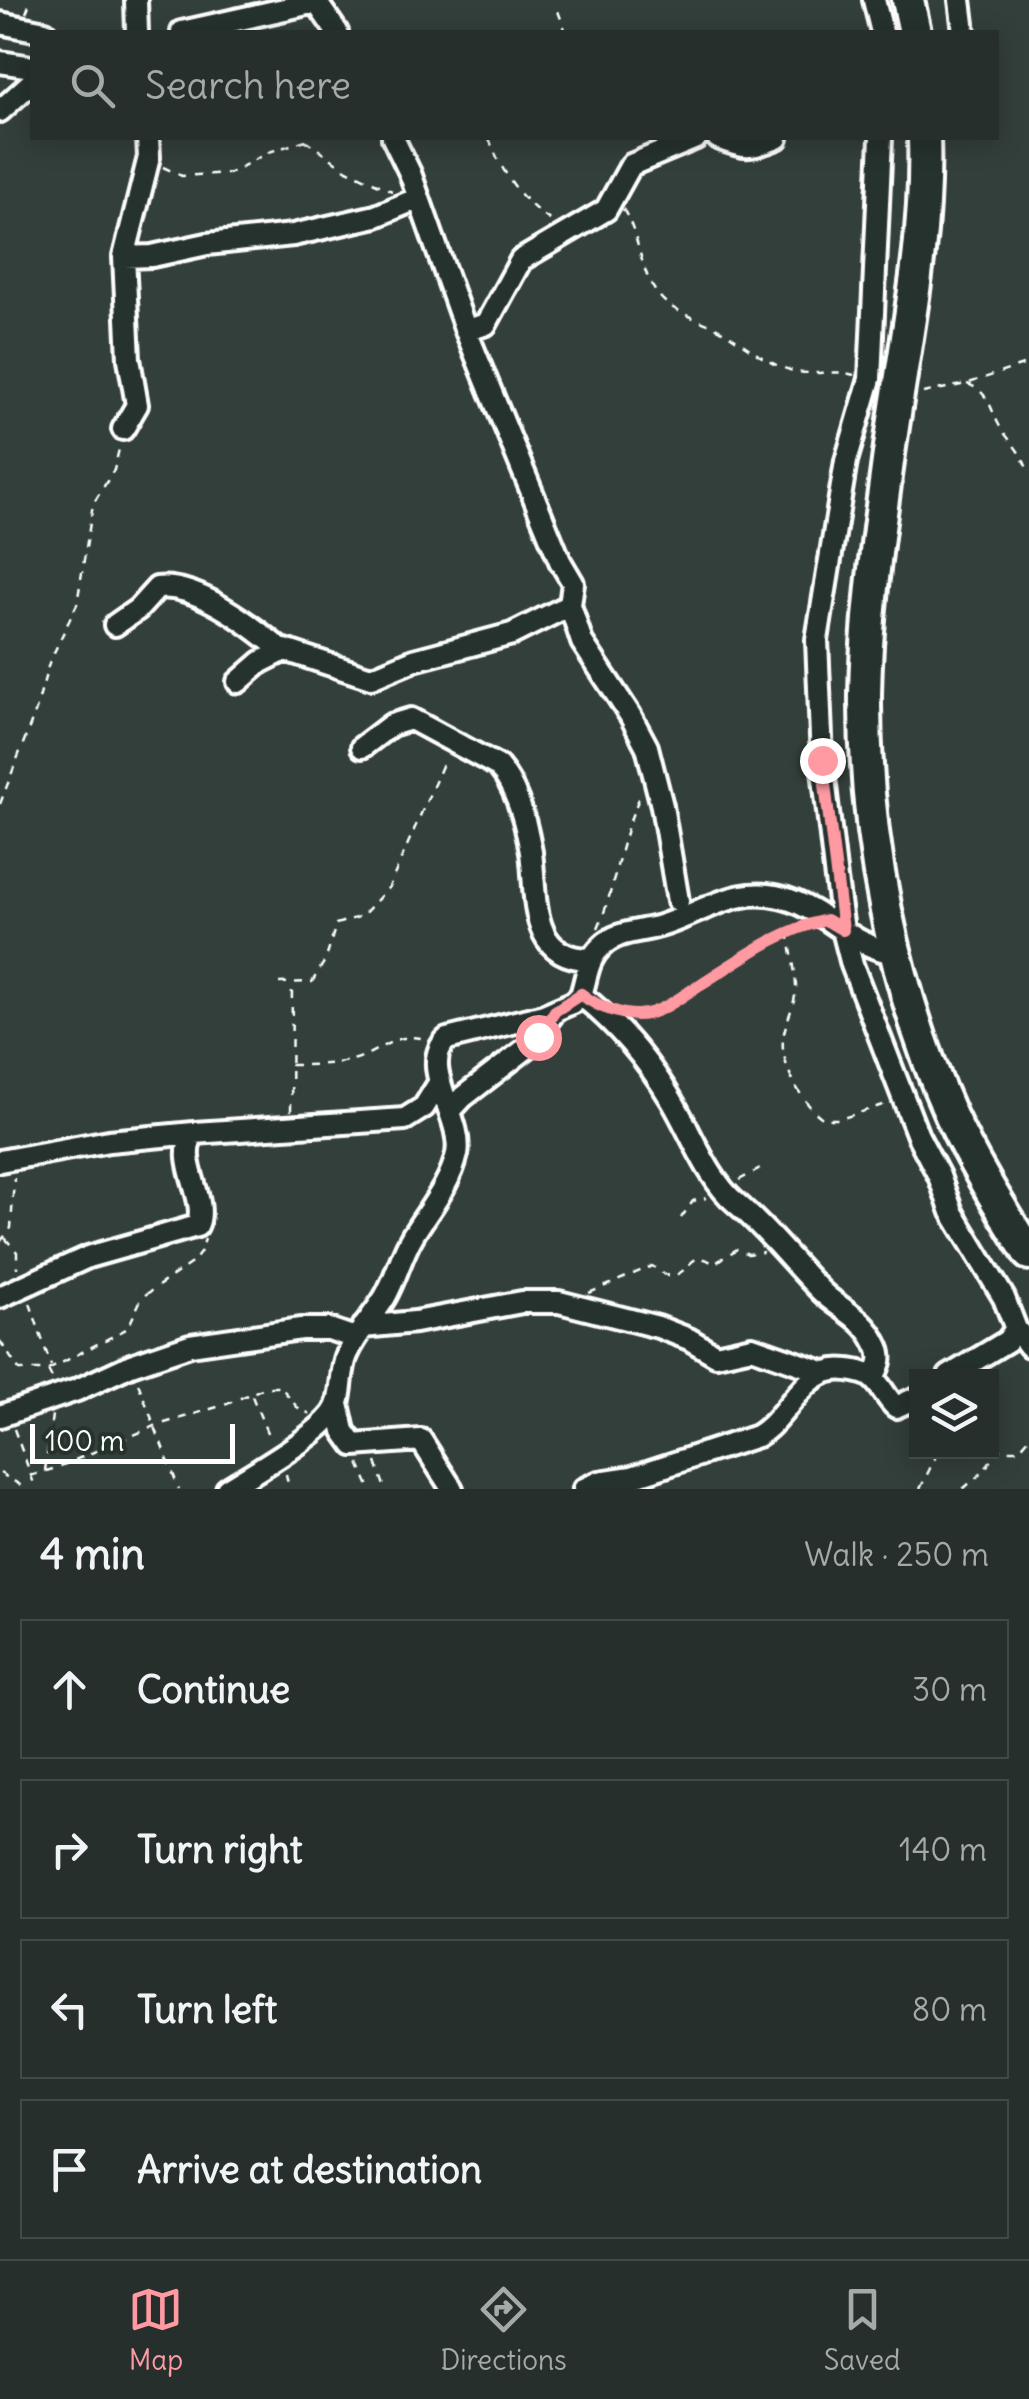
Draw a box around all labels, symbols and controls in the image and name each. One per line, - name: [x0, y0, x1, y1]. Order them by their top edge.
- search box: [30, 30, 999, 140]
- icon: search: [65, 58, 120, 113]
- text: Search here: [145, 62, 351, 109]
- route end: [800, 738, 846, 784]
- route start: [516, 1015, 562, 1061]
- map controls: [909, 1369, 999, 1459]
- button: layers: [909, 1369, 999, 1459]
- scale bar: [30, 1419, 235, 1464]
- text: 100 m: [45, 1423, 124, 1459]
- text: 4 min: [40, 1528, 145, 1580]
- text: Walk · 250 m: [804, 1534, 989, 1575]
- icon: ahead: [42, 1662, 97, 1717]
- text: Continue: [137, 1666, 290, 1713]
- text: 30 m: [912, 1669, 987, 1710]
- icon: right: [42, 1822, 97, 1877]
- text: Turn right: [137, 1826, 303, 1873]
- text: 140 m: [899, 1829, 987, 1870]
- icon: left: [42, 1982, 97, 2037]
- text: Turn left: [137, 1986, 277, 2033]
- text: 80 m: [912, 1989, 987, 2030]
- icon: arrive: [42, 2142, 97, 2197]
- text: Arrive at destination: [137, 2146, 482, 2193]
- tab: Map: [128, 2282, 183, 2378]
- tab: Directions: [440, 2282, 567, 2378]
- tab: Saved: [824, 2282, 901, 2378]

